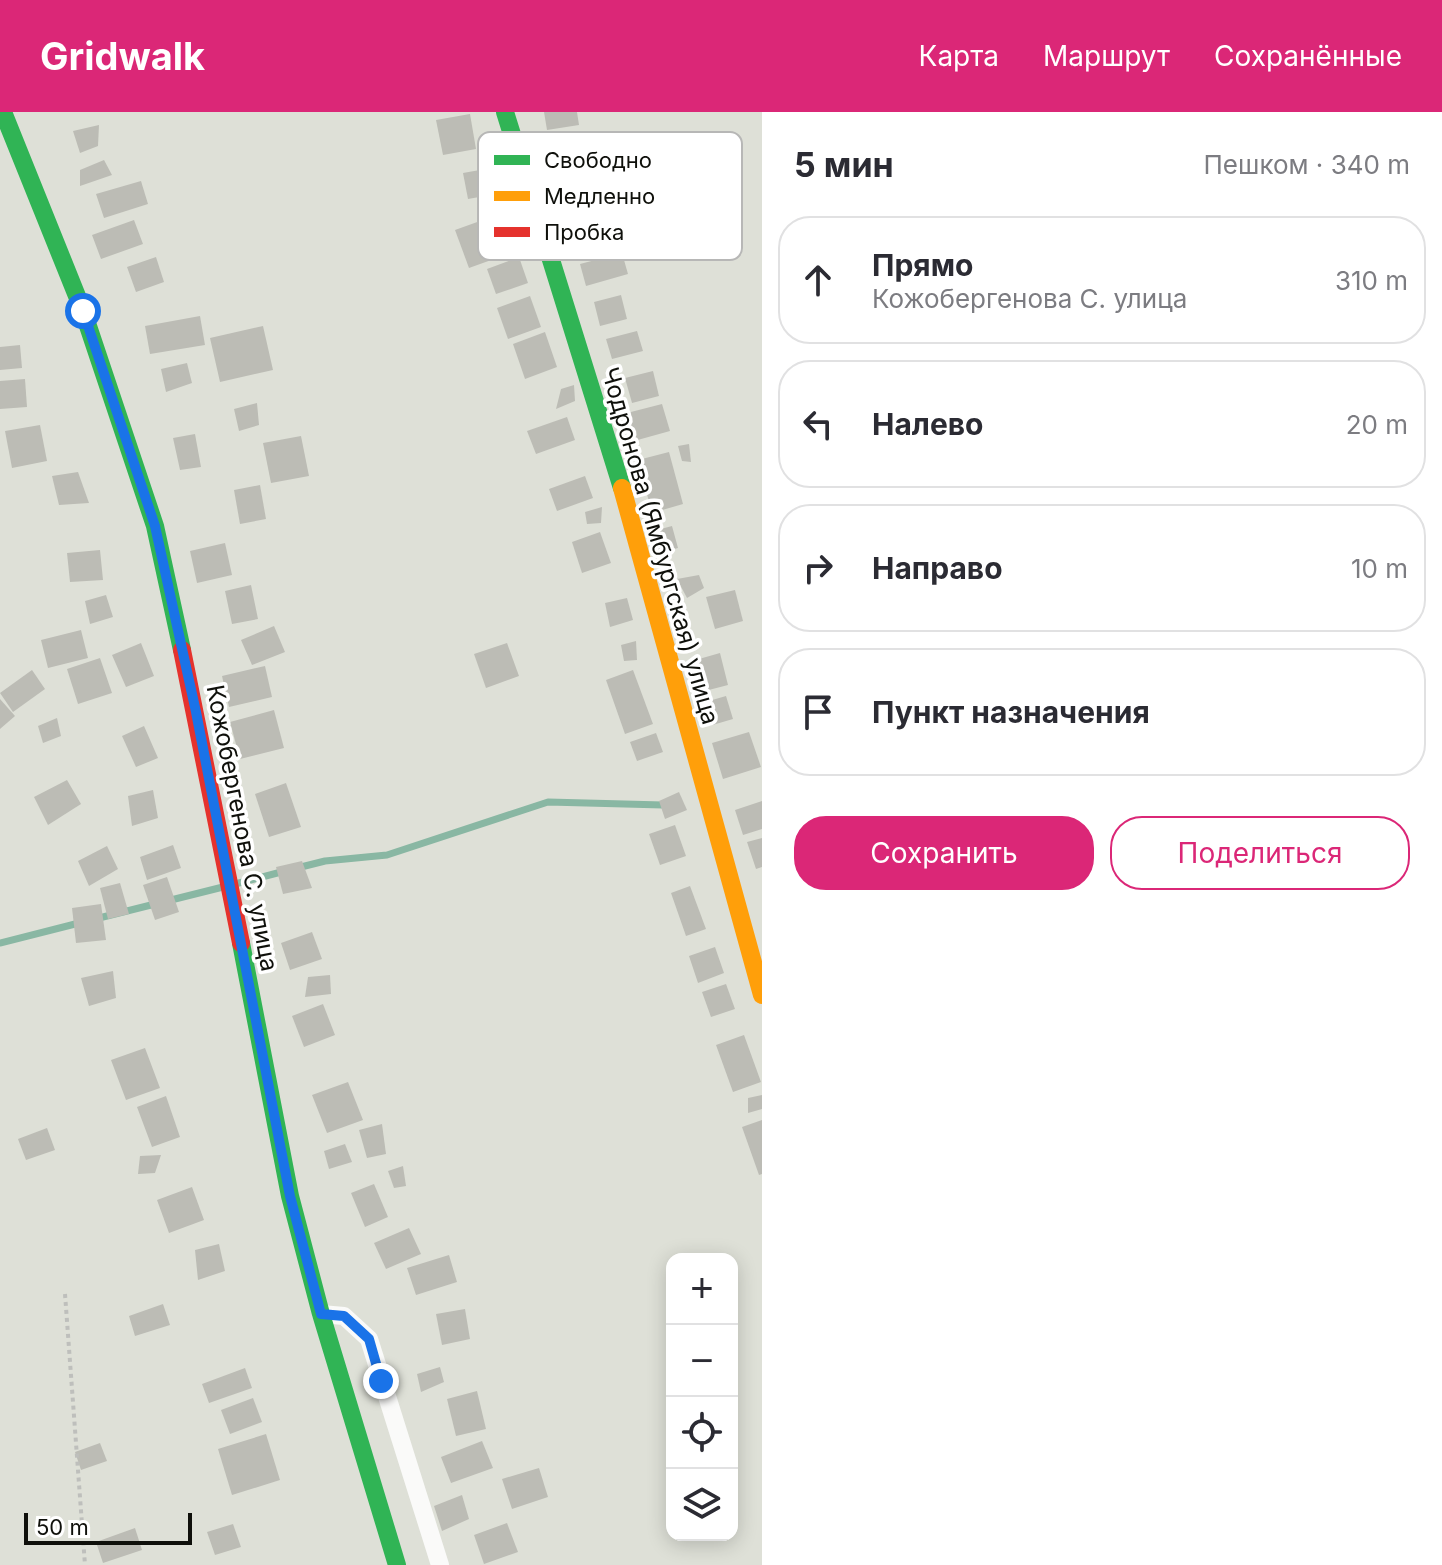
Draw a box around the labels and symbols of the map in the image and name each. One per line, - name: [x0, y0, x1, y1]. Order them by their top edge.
- legend: [478, 132, 742, 260]
- text: Свободно: [544, 147, 652, 173]
- text: Медленно: [544, 183, 655, 209]
- text: Пробка: [544, 219, 624, 245]
- route start: [65, 293, 101, 329]
- street label: Чодронова (Ямбургская) улица: [596, 364, 725, 728]
- street label: Кожобергенова С. улица: [200, 682, 284, 974]
- route end: [363, 1363, 399, 1399]
- scale bar: [24, 1509, 192, 1545]

